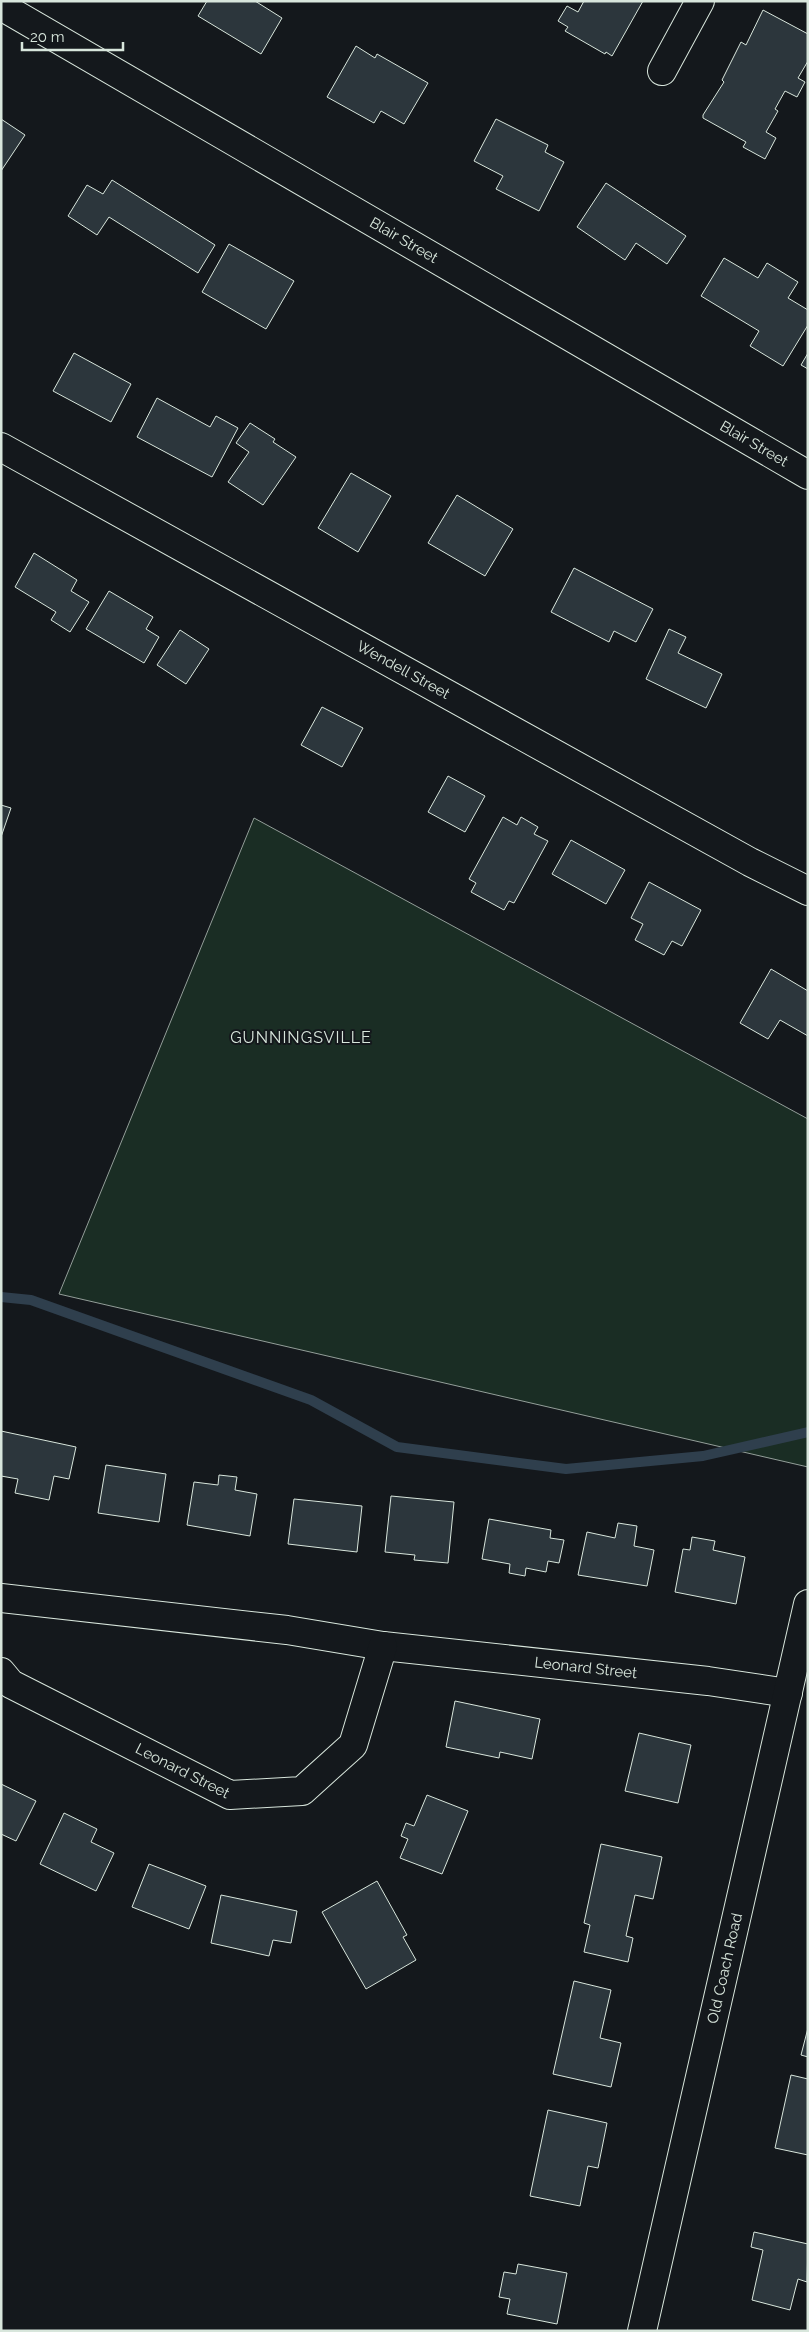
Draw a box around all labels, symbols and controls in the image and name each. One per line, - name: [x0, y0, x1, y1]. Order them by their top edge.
- scale bar: [22, 20, 124, 52]
- text: 20 m: [30, 28, 65, 46]
- street label: Blair Street: [367, 213, 441, 267]
- street label: Blair Street: [717, 417, 791, 471]
- street label: Wendell Street: [354, 637, 453, 703]
- district label: GUNNINGSVILLE: [230, 1028, 372, 1047]
- street label: Leonard Street: [533, 1653, 638, 1682]
- street label: Leonard Street: [133, 1740, 233, 1802]
- street label: Old Coach Road: [703, 1911, 746, 2025]

